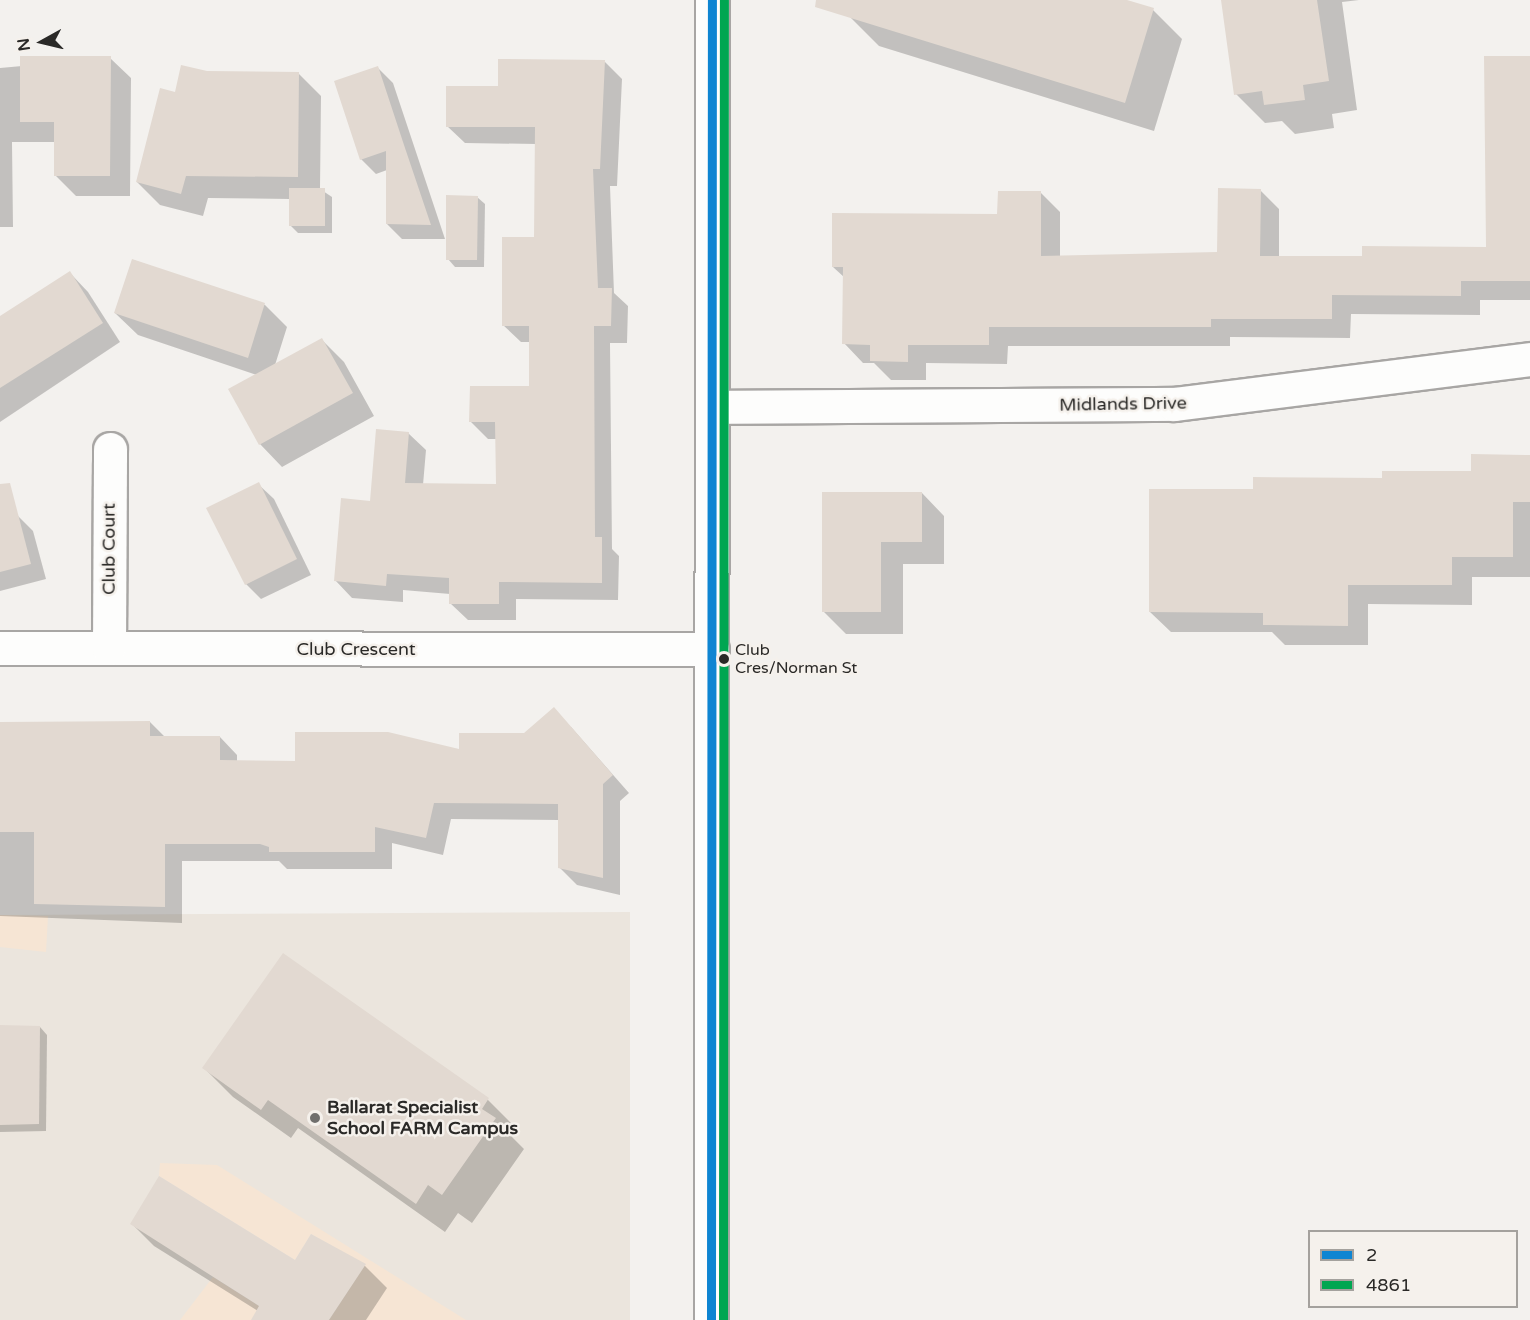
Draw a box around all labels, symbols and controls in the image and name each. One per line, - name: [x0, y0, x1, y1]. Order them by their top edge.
- north arrow: [12, 12, 72, 72]
- text: N: [13, 37, 35, 52]
- street label: Midlands Drive: [1059, 392, 1187, 416]
- street label: Club Court: [98, 503, 120, 595]
- street label: Club Crescent: [296, 638, 416, 660]
- place label: Club Cres/Norman St: [735, 640, 857, 678]
- marker: Club Cres/Norman St: [718, 653, 730, 665]
- place label: Ballarat Specialist School FARM Campus: [327, 1097, 518, 1140]
- marker: Ballarat Specialist School FARM Campus: [308, 1111, 322, 1125]
- legend: [1308, 1230, 1518, 1308]
- text: 2: [1366, 1244, 1377, 1266]
- text: 4861: [1366, 1274, 1411, 1296]

